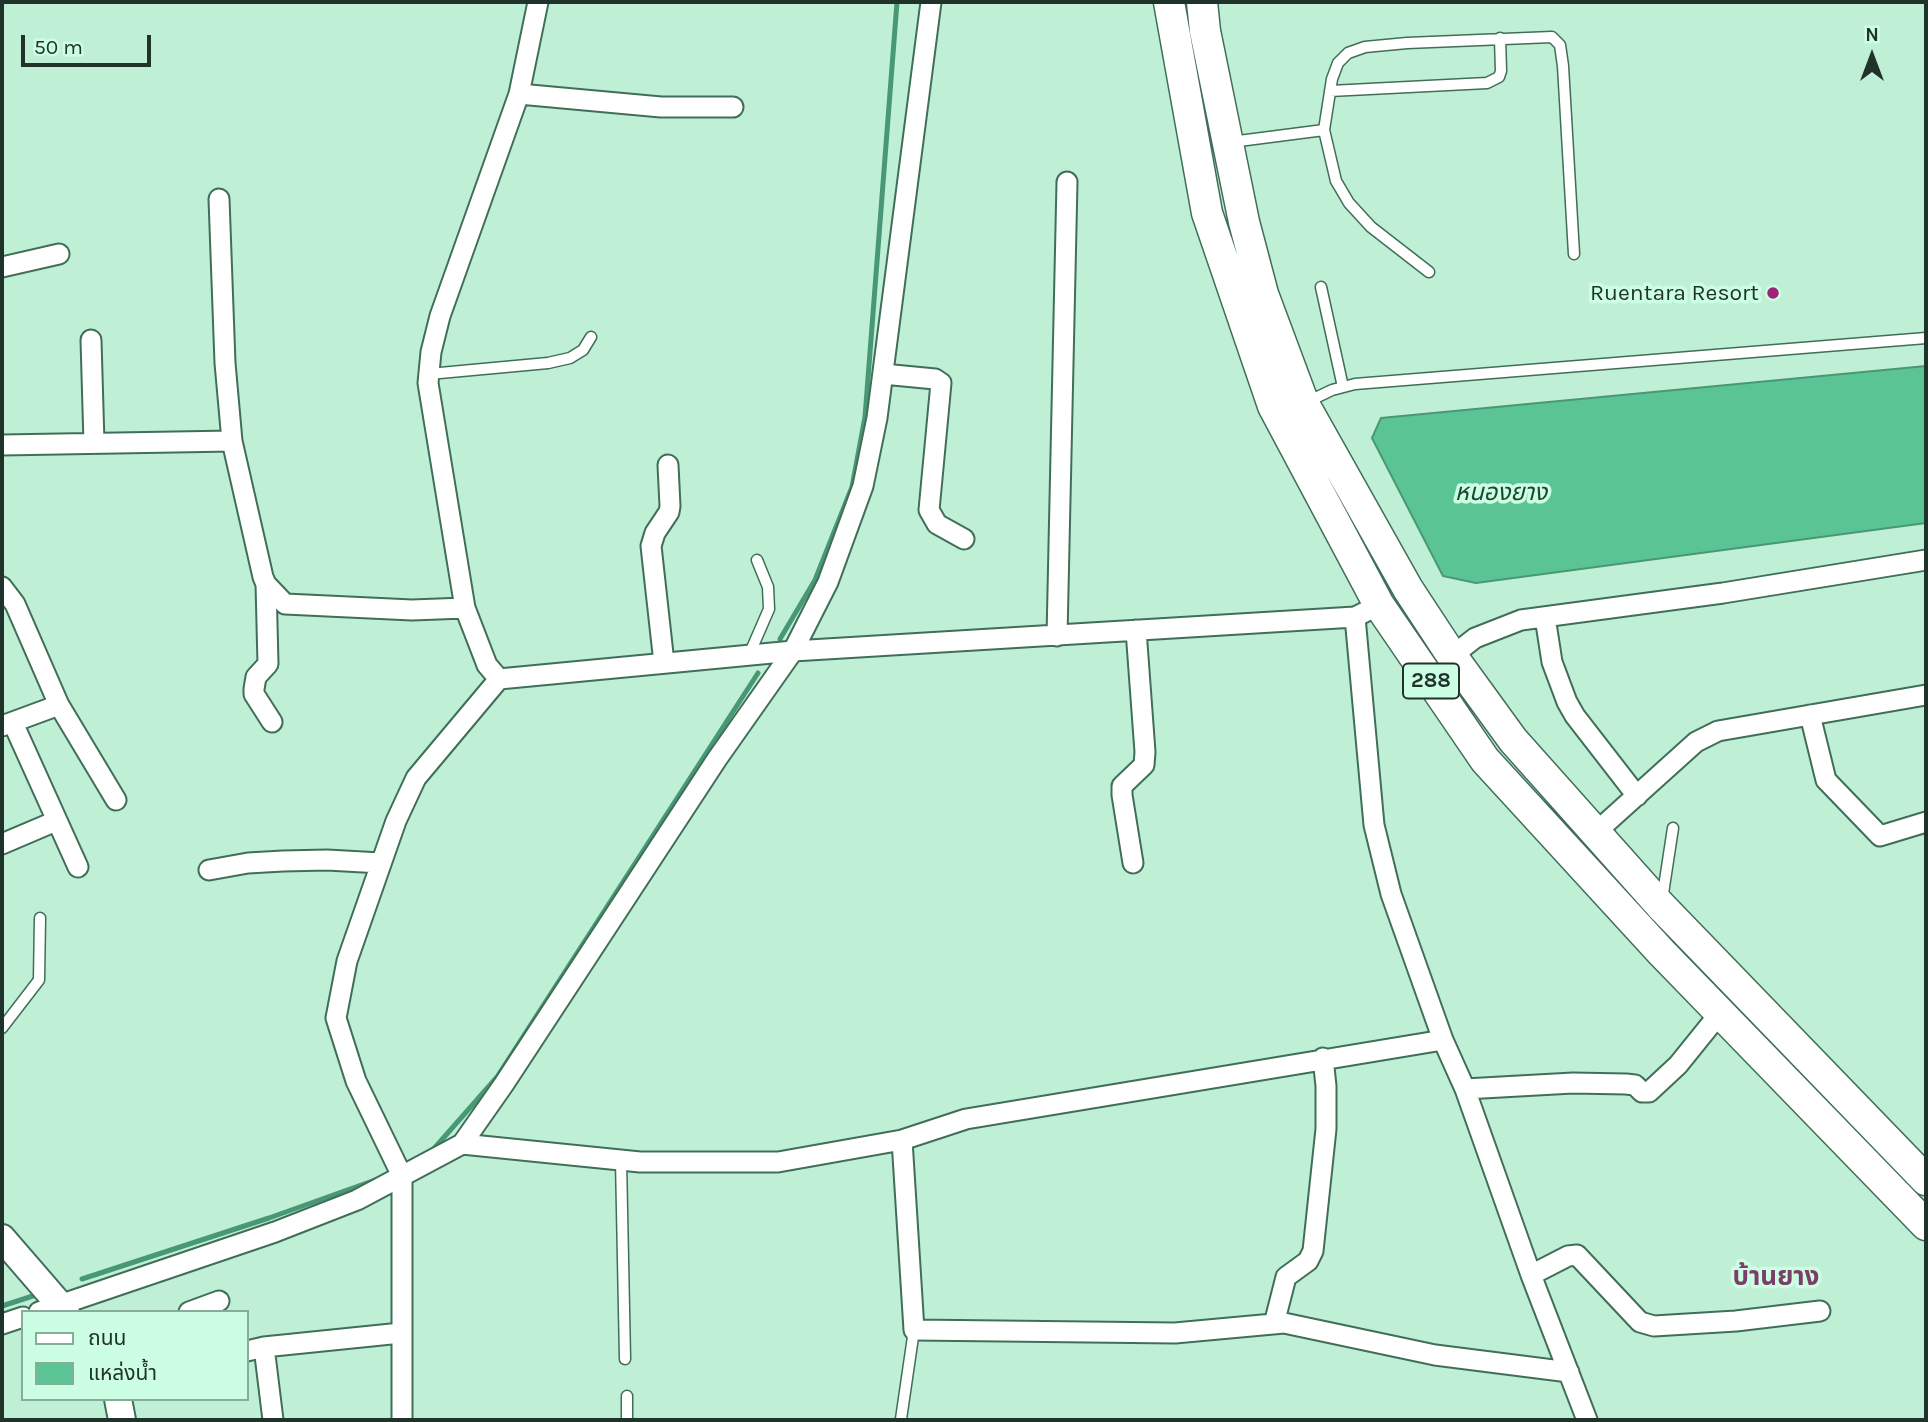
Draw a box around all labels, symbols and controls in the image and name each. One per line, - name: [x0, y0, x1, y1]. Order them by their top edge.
- scale bar: [24, 21, 154, 65]
- north arrow: [1837, 21, 1907, 91]
- text: N: [1865, 24, 1879, 46]
- text: 50 m: [34, 35, 83, 59]
- place label: Ruentara Resort: [1590, 279, 1759, 307]
- marker: Ruentara Resort: [1765, 285, 1781, 301]
- water label: หนองยาง: [1455, 479, 1547, 507]
- road number: 288: [1403, 664, 1459, 698]
- district label: บ้านยาง: [1733, 1262, 1819, 1294]
- legend: [21, 1310, 248, 1401]
- text: ถนน: [88, 1326, 126, 1350]
- text: แหล่งน้ำ: [88, 1361, 157, 1385]

